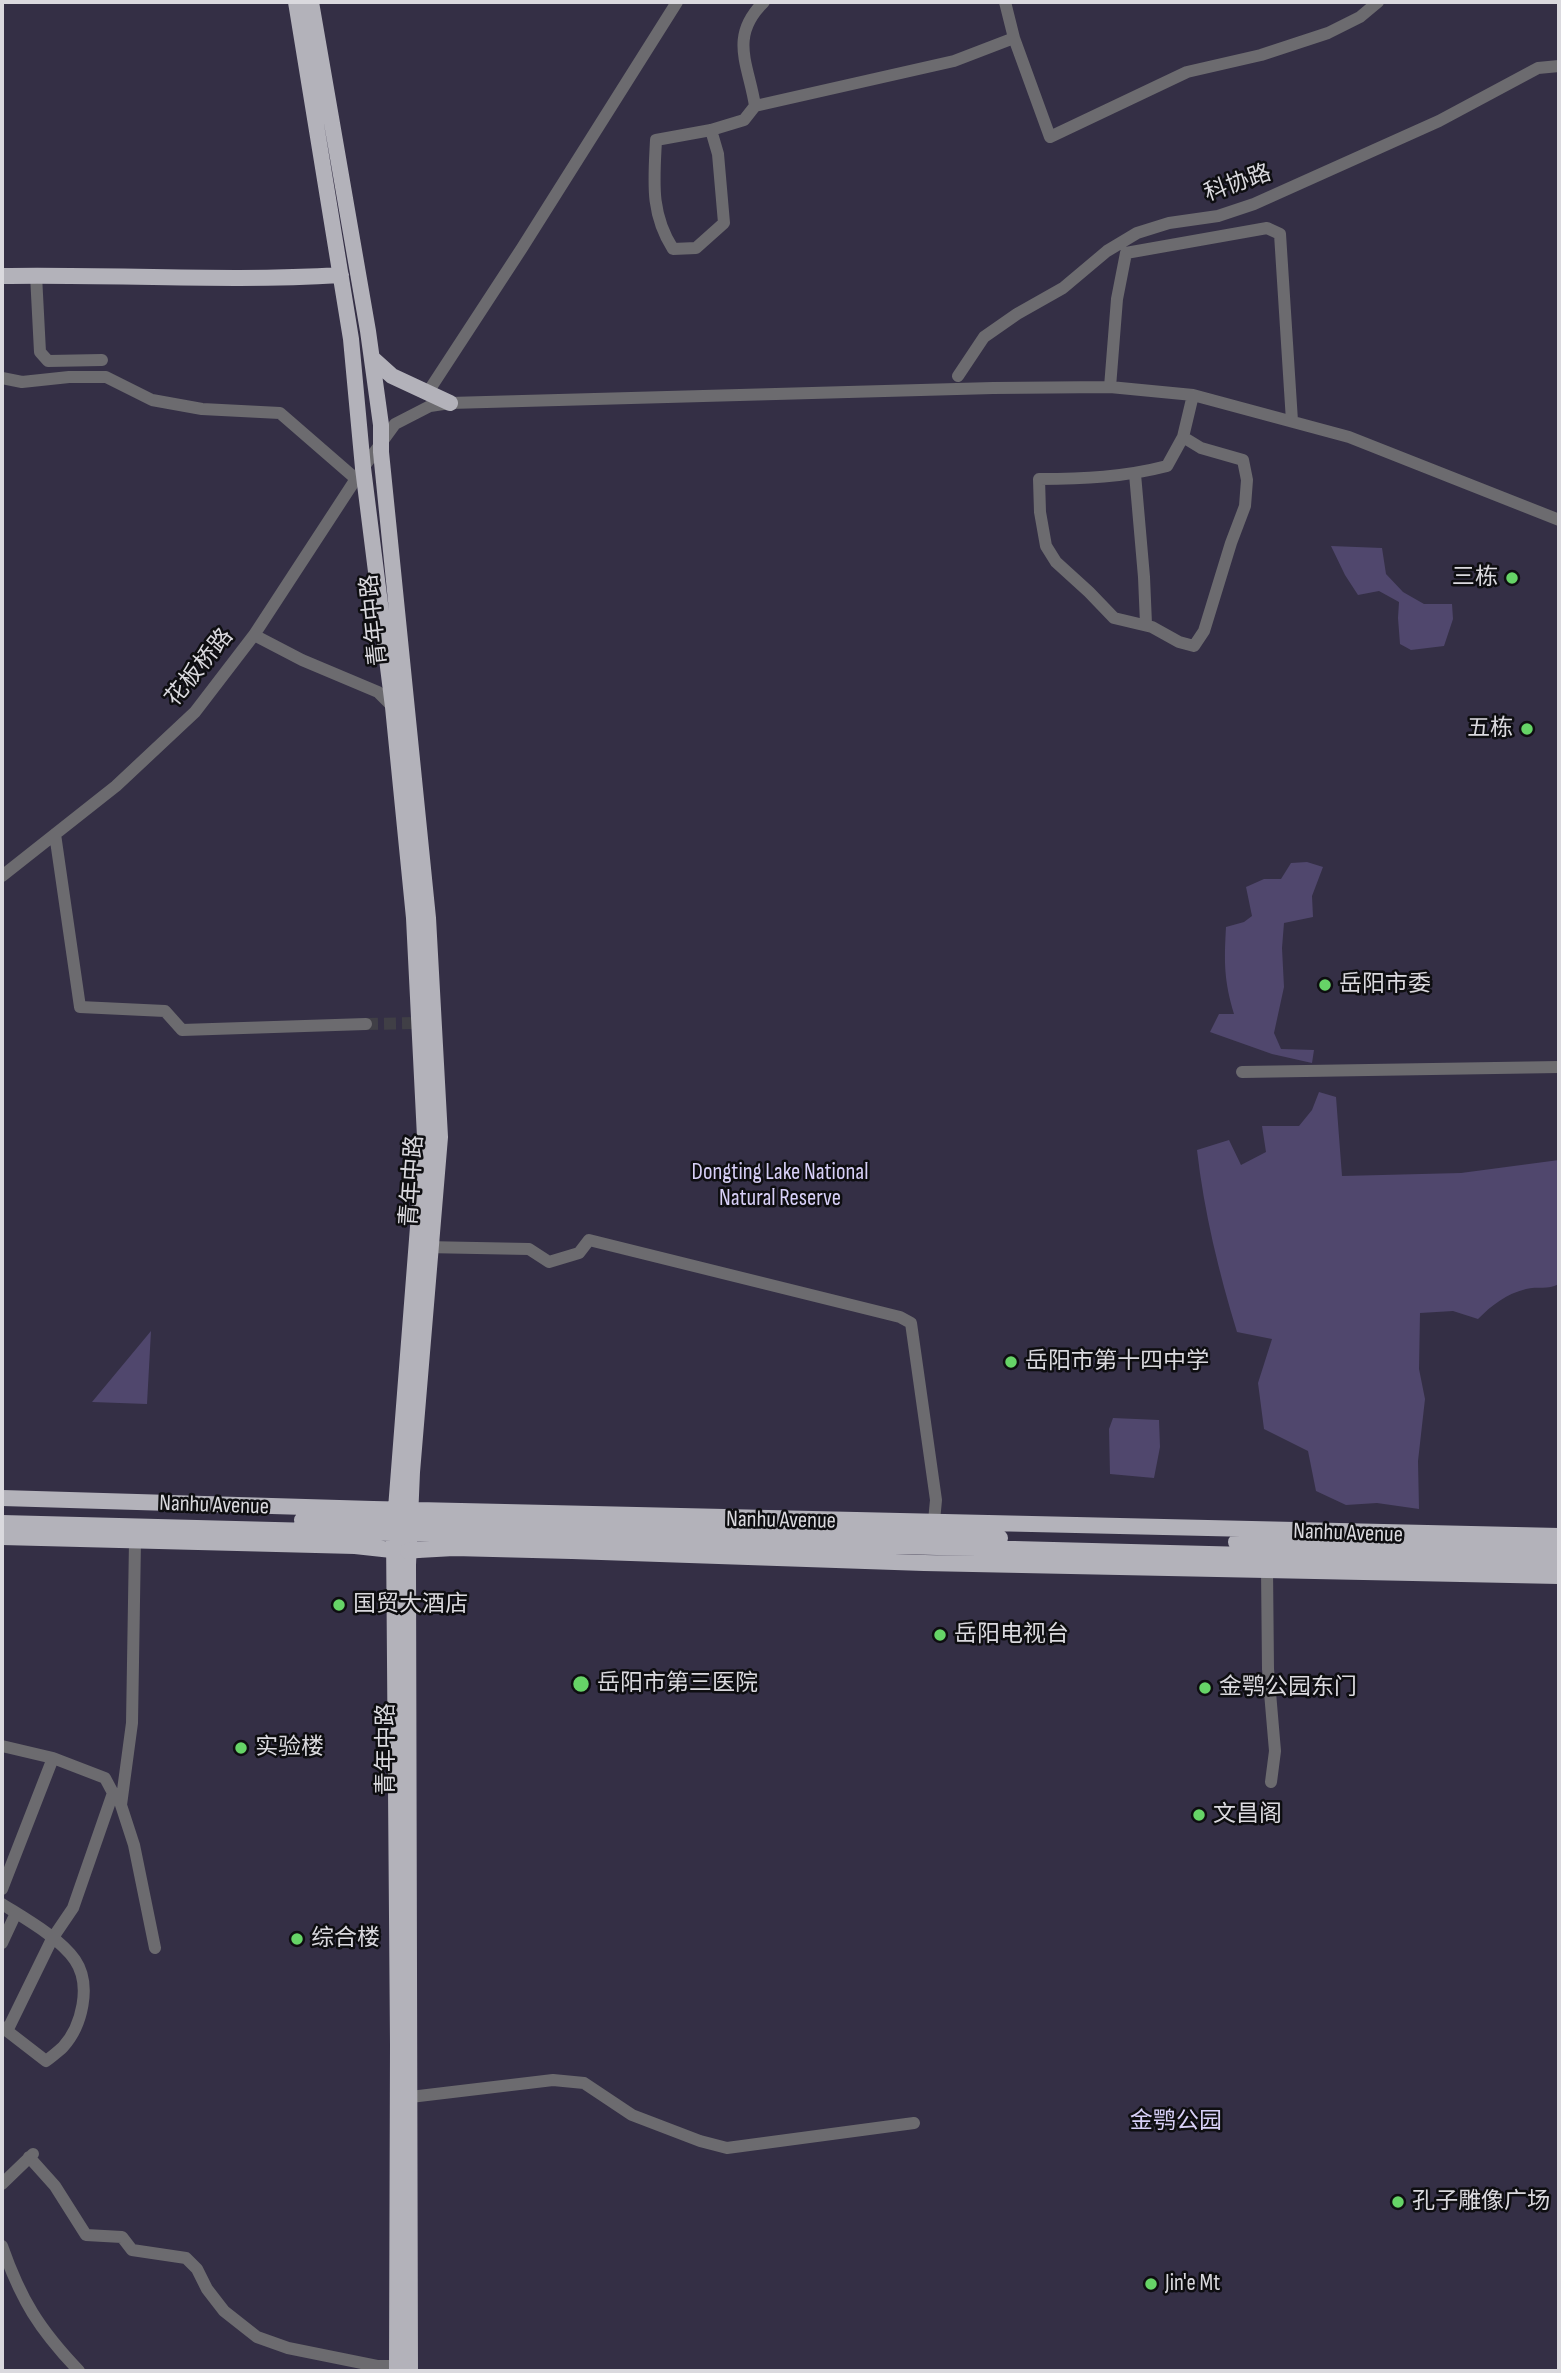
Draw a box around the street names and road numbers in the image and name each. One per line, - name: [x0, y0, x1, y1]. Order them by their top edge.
- street label: 科协路: [1201, 160, 1275, 208]
- street label: 青年中路: [356, 573, 394, 667]
- street label: 花板桥路: [160, 624, 240, 712]
- street label: 青年中路: [396, 1134, 430, 1228]
- street label: Nanhu Avenue: [159, 1490, 269, 1522]
- street label: Nanhu Avenue: [726, 1506, 836, 1536]
- street label: Nanhu Avenue: [1293, 1518, 1403, 1550]
- street label: 青年中路: [373, 1703, 401, 1795]

